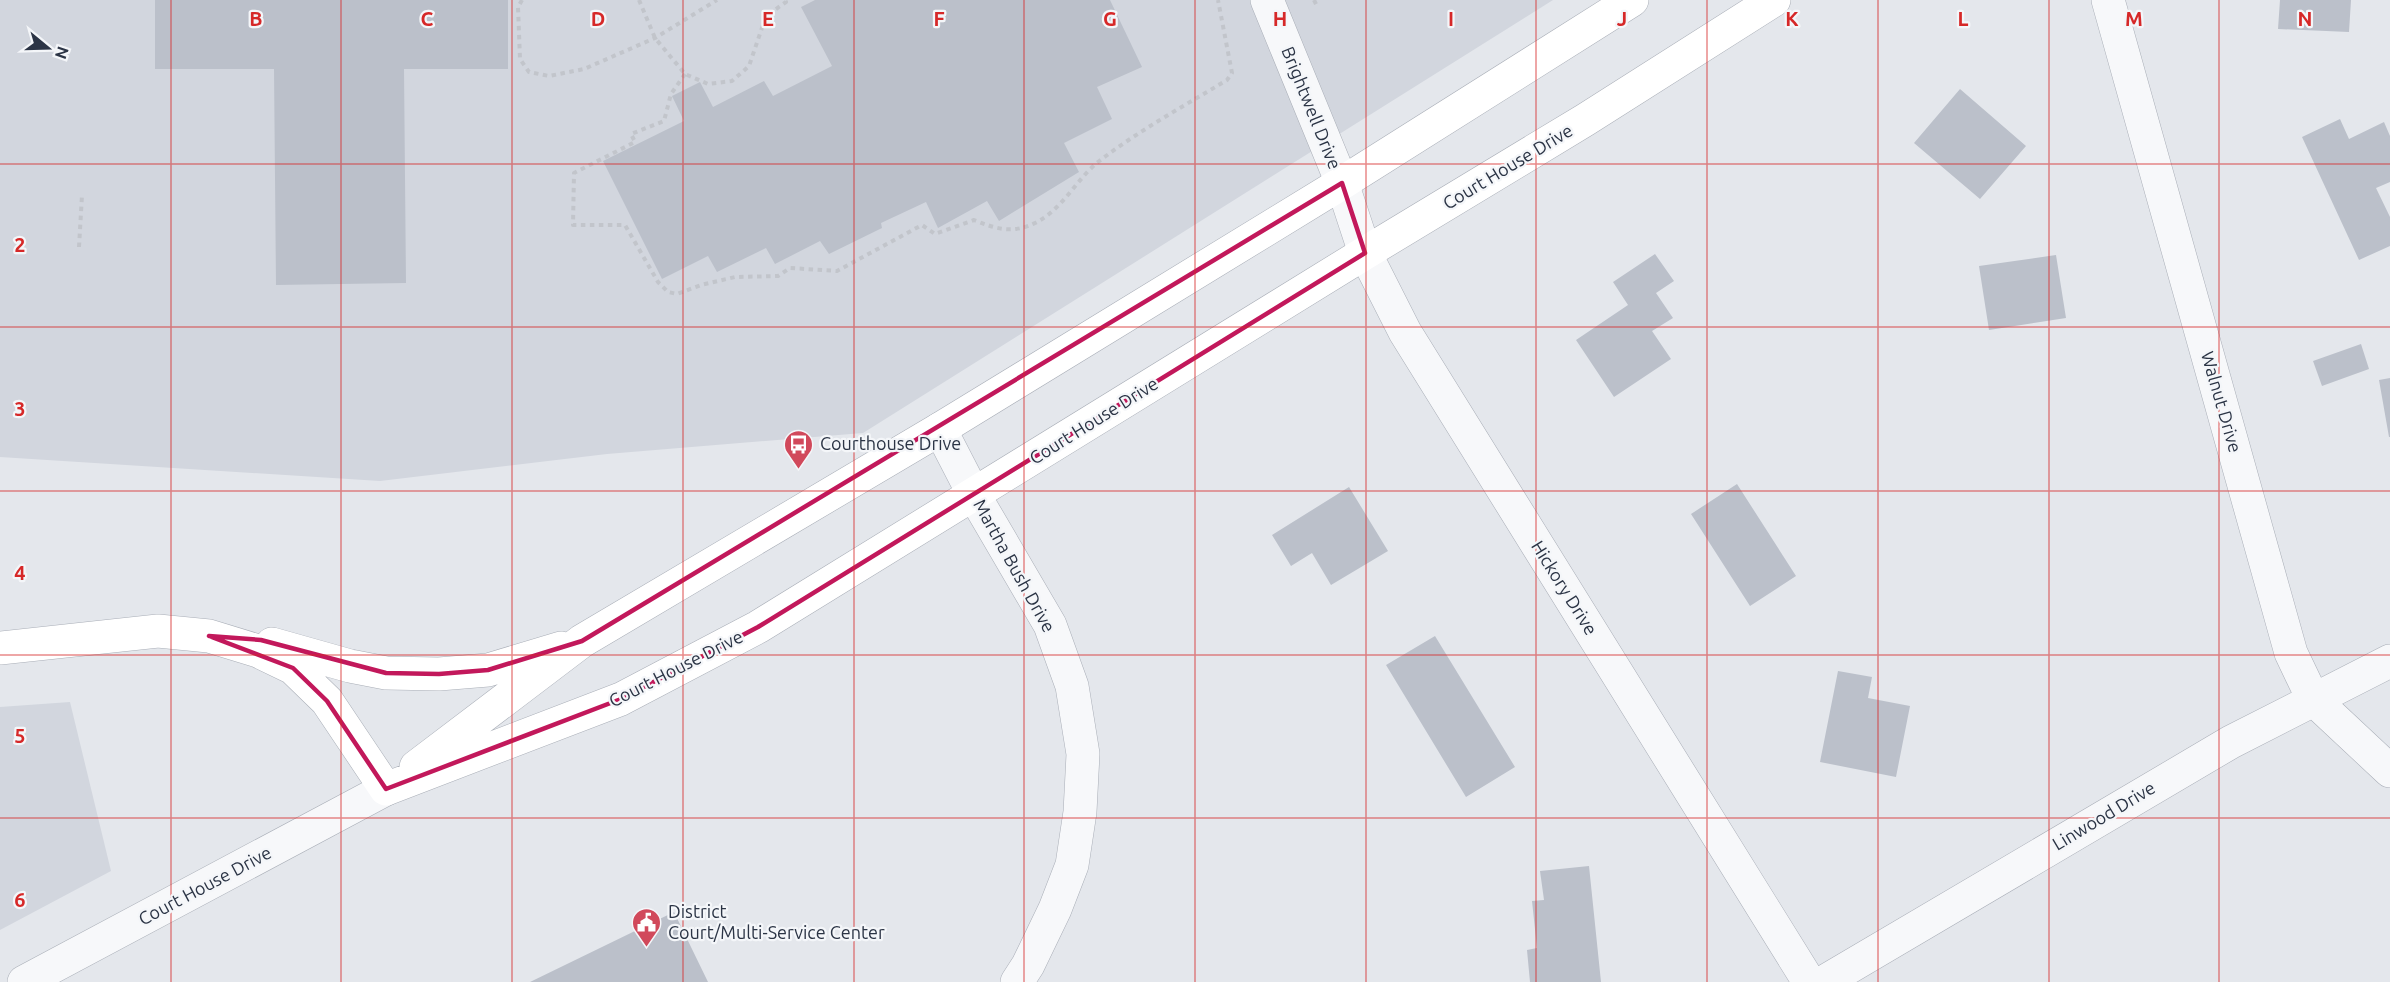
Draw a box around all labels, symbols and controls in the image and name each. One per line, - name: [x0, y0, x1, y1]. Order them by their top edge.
- text: B: [249, 7, 263, 30]
- text: C: [421, 7, 434, 30]
- text: D: [591, 7, 605, 30]
- text: E: [762, 7, 774, 30]
- text: F: [933, 7, 945, 30]
- text: G: [1103, 7, 1117, 30]
- text: H: [1273, 7, 1287, 30]
- text: I: [1448, 7, 1454, 30]
- text: J: [1617, 7, 1627, 30]
- text: K: [1785, 7, 1799, 30]
- text: L: [1958, 7, 1969, 30]
- text: M: [2125, 7, 2143, 30]
- text: N: [2298, 7, 2312, 30]
- north arrow: [18, 18, 78, 78]
- street label: Brightwell Drive: [1278, 43, 1346, 172]
- text: N: [52, 44, 73, 61]
- street label: Court House Drive: [1439, 120, 1576, 213]
- text: 2: [14, 233, 26, 256]
- street label: Walnut Drive: [2198, 349, 2246, 455]
- street label: Court House Drive: [1026, 373, 1161, 468]
- text: 3: [14, 397, 26, 420]
- bus stop icon: Courthouse Drive: [783, 428, 815, 470]
- place label: Courthouse Drive: [820, 433, 961, 453]
- street label: Martha Bush Drive: [970, 496, 1060, 635]
- street label: Hickory Drive: [1528, 537, 1602, 638]
- text: 4: [14, 561, 26, 584]
- street label: Court House Drive: [605, 626, 746, 711]
- text: 5: [14, 724, 26, 747]
- street label: Linwood Drive: [2049, 777, 2158, 854]
- street label: Court House Drive: [135, 842, 274, 929]
- text: 6: [14, 888, 26, 911]
- place label: District Court/Multi-Service Center: [668, 901, 885, 942]
- public building icon: District Court/Multi-Service Center: [631, 906, 663, 948]

